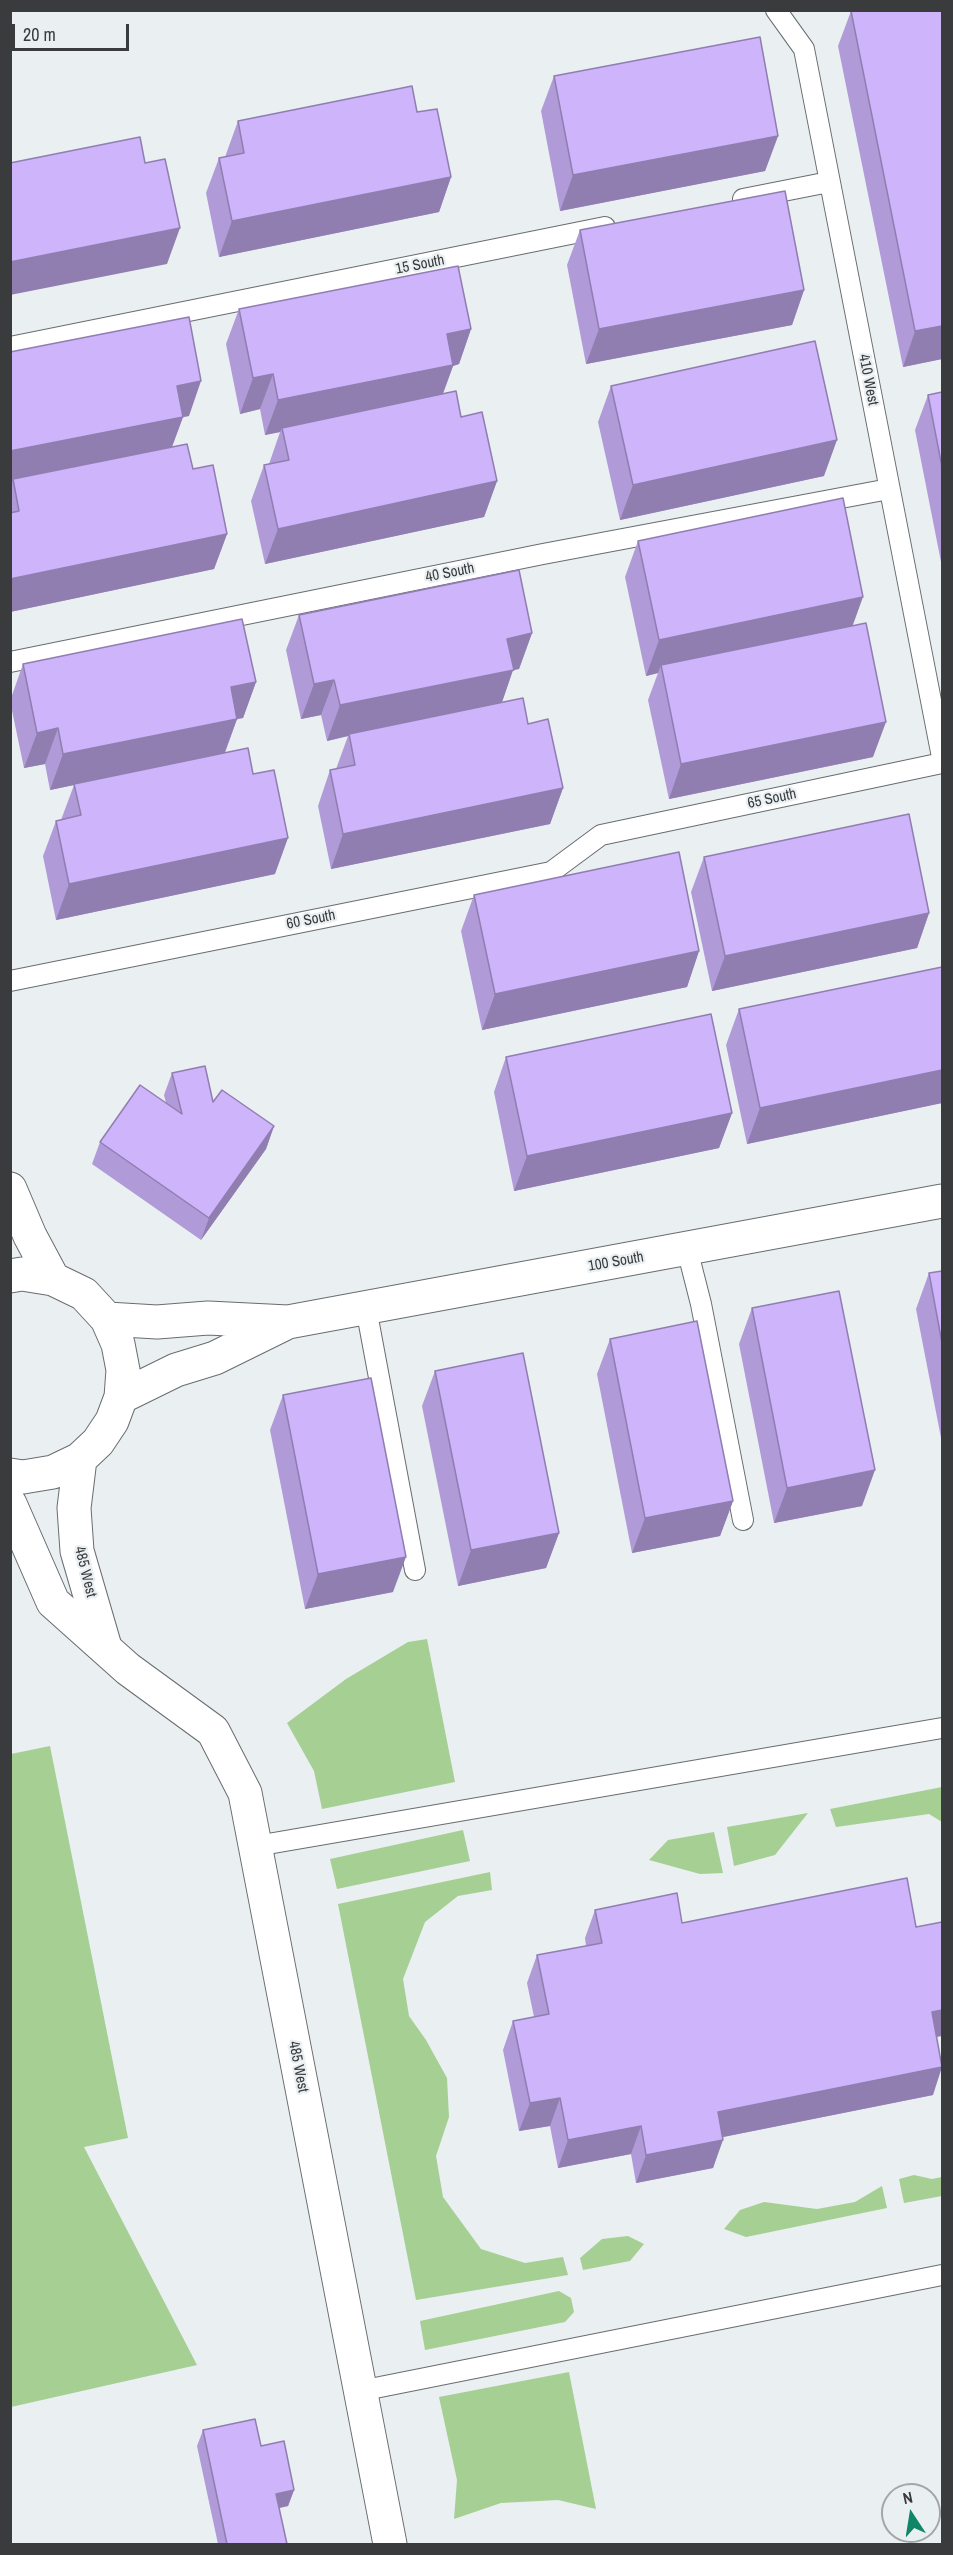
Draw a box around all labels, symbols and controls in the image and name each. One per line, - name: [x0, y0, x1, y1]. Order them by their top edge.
- scale bar: [15, 12, 132, 50]
- text: 20 m: [23, 22, 56, 47]
- street label: 15 South: [394, 251, 446, 279]
- street label: 410 West: [854, 353, 882, 407]
- street label: 40 South: [424, 559, 476, 587]
- street label: 65 South: [746, 785, 798, 813]
- street label: 60 South: [285, 906, 337, 934]
- street label: 100 South: [587, 1248, 645, 1276]
- street label: 485 West: [70, 1545, 100, 1599]
- street label: 485 West: [284, 2040, 312, 2094]
- north arrow: [881, 2483, 941, 2543]
- text: N: [901, 2486, 915, 2509]

